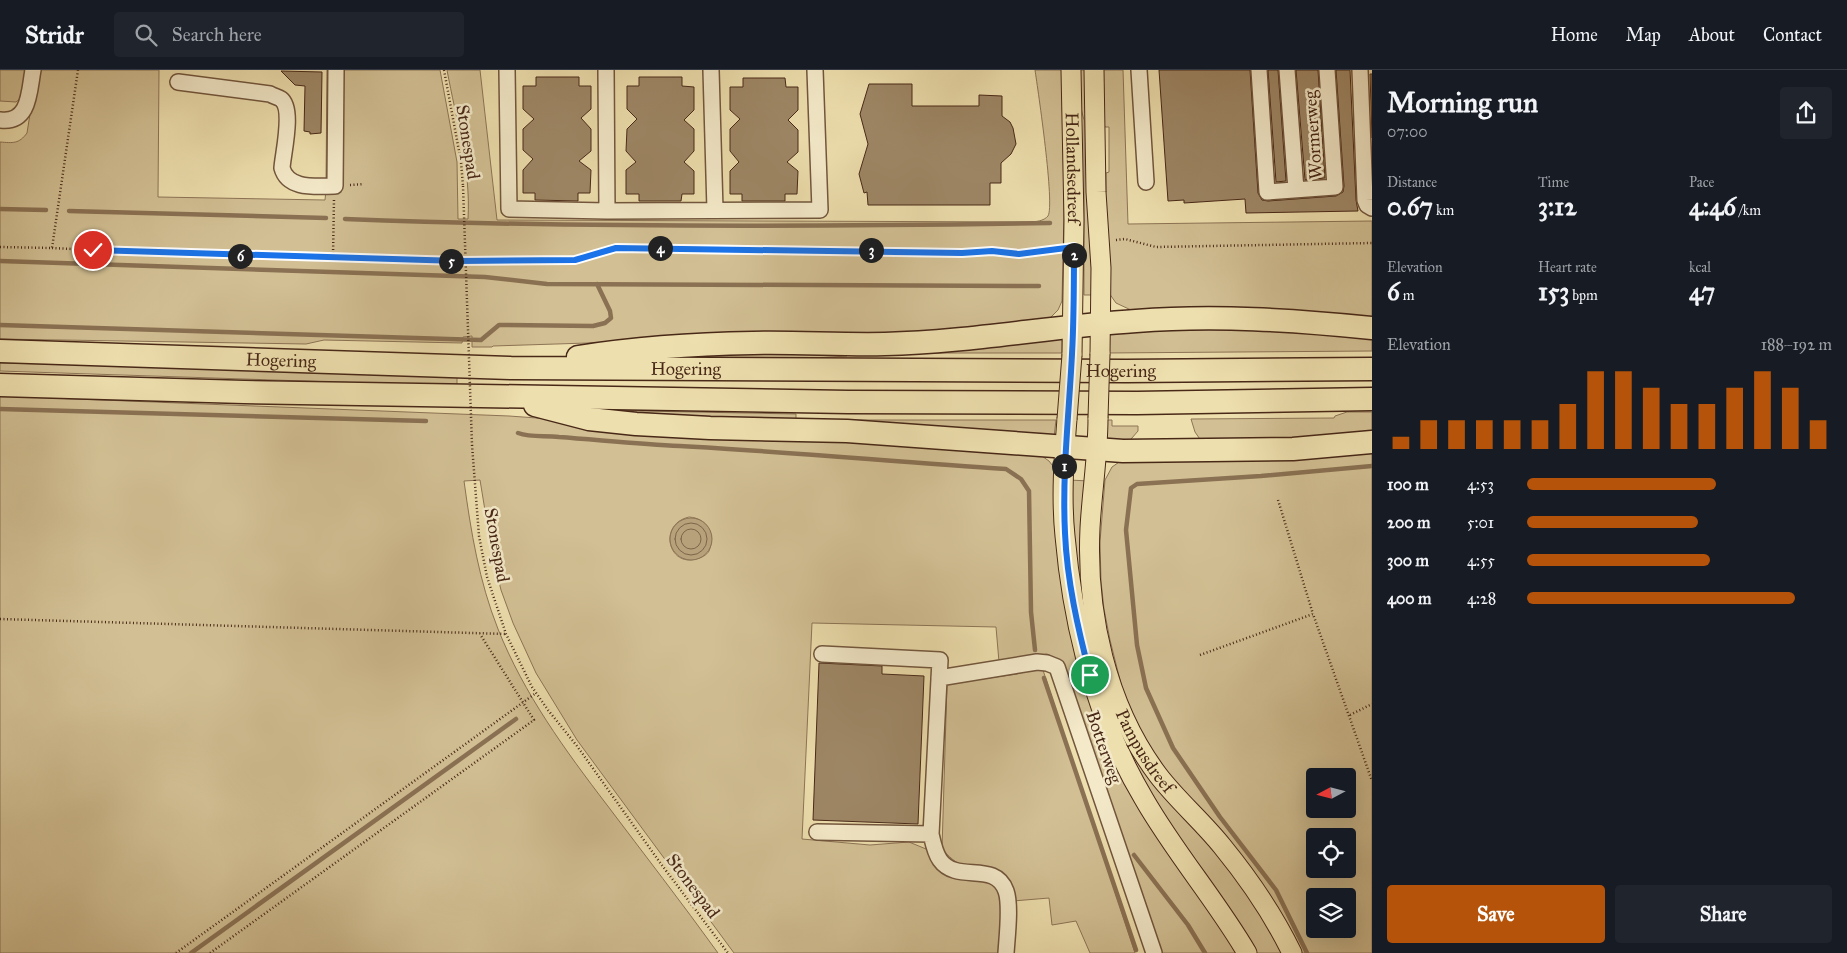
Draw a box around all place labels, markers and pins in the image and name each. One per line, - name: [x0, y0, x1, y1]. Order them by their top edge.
- pin: [72, 229, 114, 271]
- pin: 4: [648, 236, 672, 260]
- pin: 3: [858, 238, 884, 262]
- pin: 2: [1062, 242, 1086, 268]
- pin: 6: [228, 244, 252, 268]
- pin: 5: [438, 248, 464, 274]
- pin: 1: [1052, 454, 1076, 478]
- pin: [1069, 654, 1111, 696]

